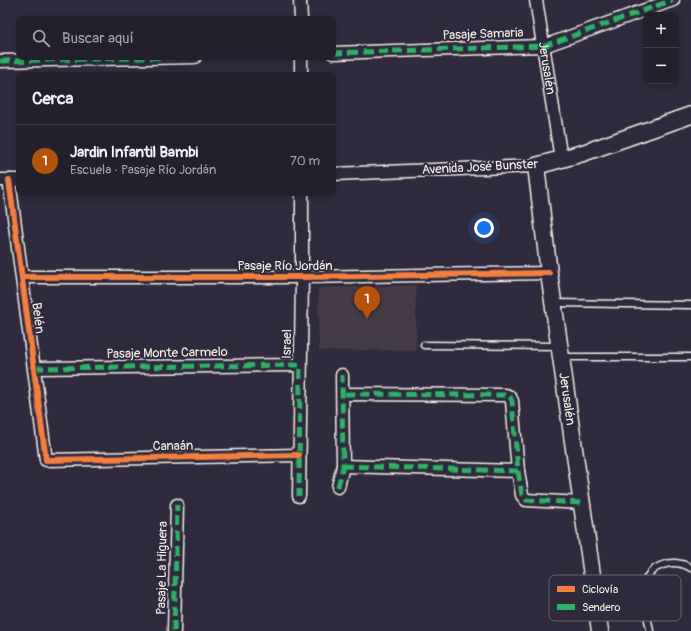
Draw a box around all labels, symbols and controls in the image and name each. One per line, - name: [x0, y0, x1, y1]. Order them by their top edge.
- map controls: [643, 12, 679, 84]
- button: +: [643, 12, 679, 48]
- search box: [16, 16, 336, 60]
- street label: Pasaje Samaria: [442, 25, 524, 43]
- icon: search: [30, 27, 52, 49]
- text: Buscar aquí: [62, 29, 134, 48]
- street label: Jerusalén: [535, 41, 559, 96]
- button: −: [643, 48, 679, 84]
- text: Cerca: [32, 88, 73, 109]
- text: Jardin Infantil Bambi: [70, 143, 198, 162]
- text: 1: [42, 153, 48, 169]
- text: 70 m: [290, 153, 320, 169]
- street label: Avenida José Bunster: [421, 156, 539, 178]
- text: Escuela · Pasaje Río Jordán: [70, 162, 216, 178]
- your location: [474, 218, 494, 238]
- street label: Pasaje Río Jordán: [237, 258, 333, 274]
- pin: 1: [354, 286, 380, 319]
- street label: Belén: [28, 302, 48, 334]
- street label: Israel: [279, 329, 295, 359]
- street label: Pasaje Monte Carmelo: [106, 344, 228, 362]
- street label: Jerusalén: [555, 372, 579, 426]
- street label: Canaán: [153, 438, 193, 454]
- street label: Pasaje La Higuera: [153, 521, 171, 615]
- legend: [549, 575, 681, 621]
- text: Ciclovía: [582, 583, 618, 596]
- text: Sendero: [582, 601, 620, 614]

